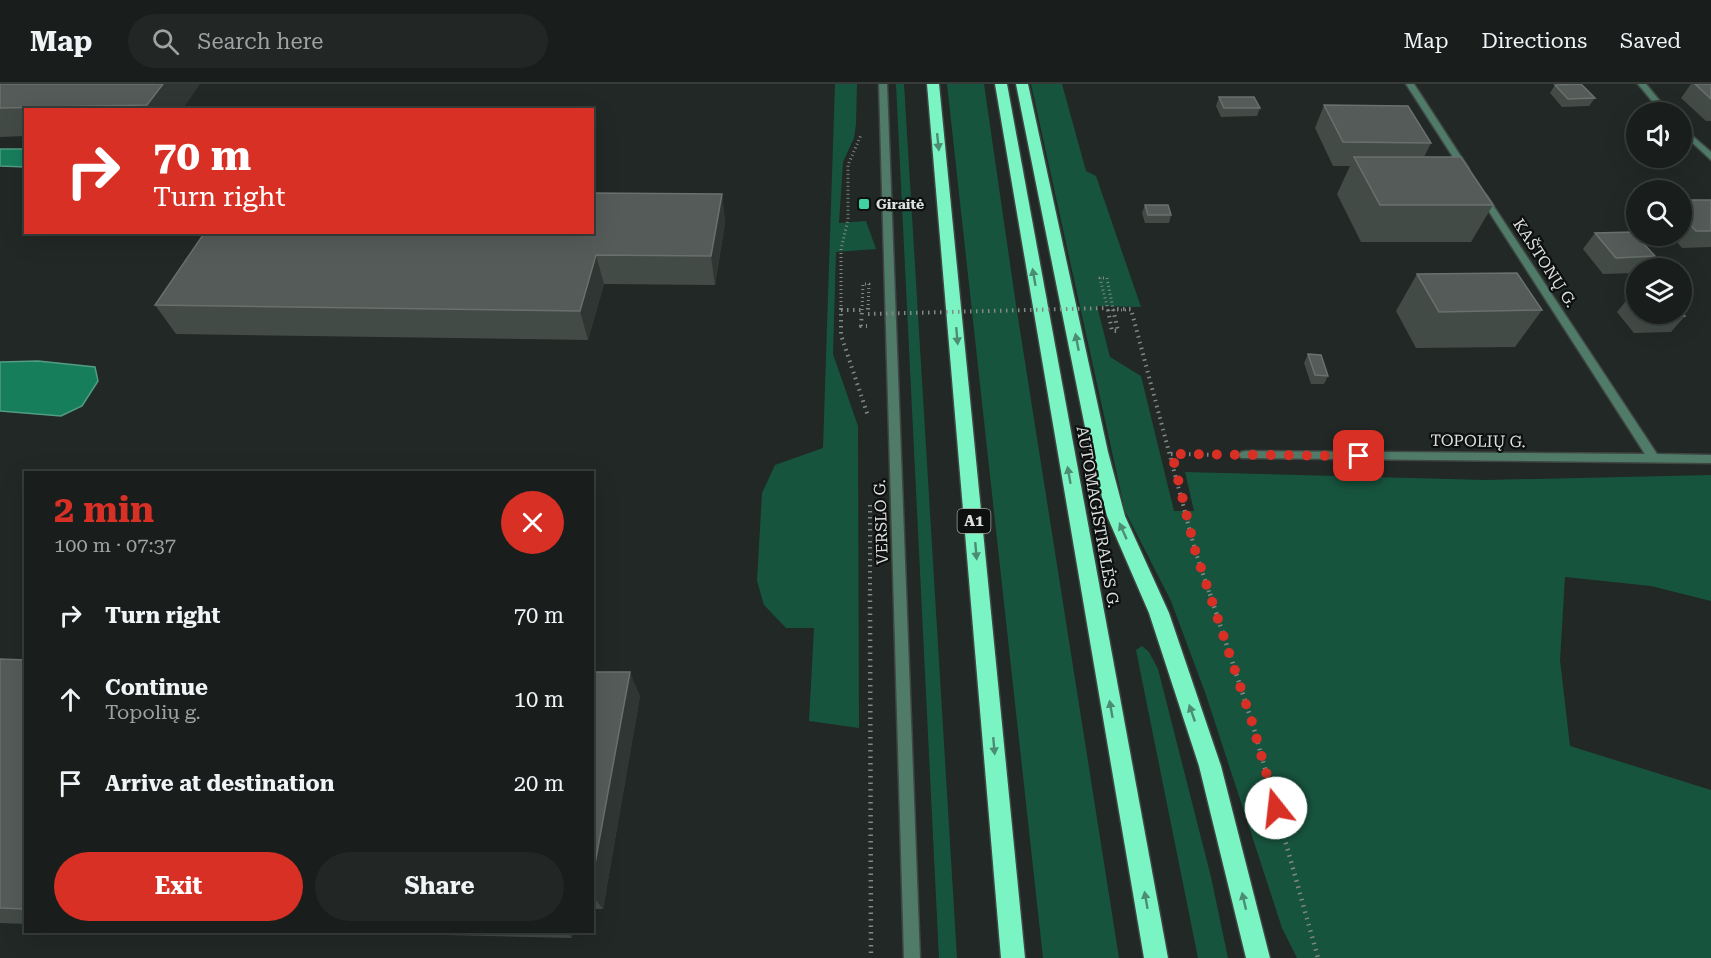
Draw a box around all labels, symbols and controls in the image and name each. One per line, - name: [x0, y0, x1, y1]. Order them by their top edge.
- search box: [128, 14, 548, 68]
- text: Map: [30, 25, 92, 58]
- icon: search: [149, 25, 182, 58]
- text: Search here: [197, 29, 323, 54]
- text: Map: [1404, 29, 1448, 53]
- text: Directions: [1481, 29, 1587, 53]
- text: Saved: [1620, 29, 1681, 53]
- map controls: [1626, 102, 1692, 324]
- button: sound: [1626, 102, 1692, 168]
- text: 70 m: [153, 131, 251, 180]
- icon: right: [54, 132, 132, 210]
- one-way arrow: [933, 133, 943, 152]
- button: search: [1626, 180, 1692, 246]
- text: Turn right: [153, 181, 286, 213]
- place label: Giraitė: [876, 196, 924, 212]
- marker: Giraitė: [857, 197, 871, 211]
- street label: KAŠTONŲ G.: [1509, 215, 1581, 311]
- button: layers: [1626, 258, 1692, 324]
- one-way arrow: [1029, 268, 1038, 287]
- one-way arrow: [952, 327, 962, 346]
- one-way arrow: [1071, 333, 1081, 351]
- street label: AUTOMAGISTRALĖS G.: [1073, 425, 1123, 609]
- pin: [1333, 430, 1384, 481]
- street label: TOPOLIŲ G.: [1430, 431, 1526, 451]
- icon: arrive: [1342, 439, 1375, 472]
- one-way arrow: [1064, 466, 1073, 485]
- street label: VERSLO G.: [870, 479, 892, 565]
- text: 2 min: [54, 489, 154, 531]
- button: close: [501, 491, 564, 554]
- road number: A1: [958, 509, 990, 533]
- one-way arrow: [1118, 522, 1128, 540]
- text: 100 m · 07:37: [54, 533, 176, 557]
- one-way arrow: [971, 542, 981, 561]
- icon: right: [54, 599, 87, 632]
- text: Turn right: [105, 603, 220, 628]
- text: 70 m: [514, 603, 564, 628]
- text: Continue: [105, 675, 208, 700]
- icon: ahead: [54, 683, 87, 716]
- text: 10 m: [514, 687, 564, 712]
- one-way arrow: [1106, 699, 1115, 718]
- text: Topolių g.: [105, 700, 201, 724]
- one-way arrow: [1187, 704, 1196, 722]
- one-way arrow: [989, 736, 999, 755]
- icon: arrive: [54, 767, 87, 800]
- text: Arrive at destination: [105, 771, 334, 796]
- text: 20 m: [514, 771, 564, 796]
- position arrow: [1244, 776, 1308, 840]
- button: Exit: [54, 852, 303, 921]
- button: Share: [315, 852, 564, 921]
- one-way arrow: [1141, 891, 1150, 910]
- one-way arrow: [1239, 892, 1249, 910]

